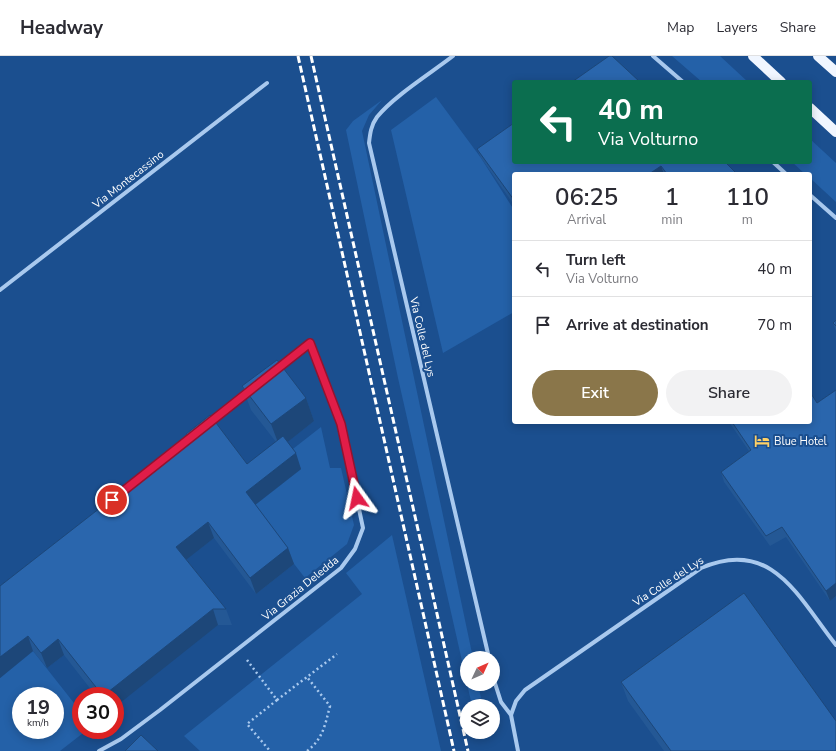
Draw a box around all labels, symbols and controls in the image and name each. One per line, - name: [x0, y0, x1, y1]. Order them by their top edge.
- text: Headway: [20, 15, 103, 41]
- text: Map: [667, 18, 694, 37]
- text: Layers: [716, 18, 758, 37]
- text: Share: [780, 18, 816, 37]
- text: 40 m: [598, 91, 664, 129]
- icon: left: [532, 96, 584, 148]
- text: Via Volturno: [598, 127, 698, 151]
- street label: Via Montecassino: [89, 147, 167, 213]
- text: 06:25: [555, 181, 618, 213]
- text: 1: [665, 181, 679, 213]
- text: 110: [726, 181, 769, 213]
- text: Arrival: [567, 211, 606, 229]
- text: min: [661, 211, 683, 229]
- text: m: [742, 211, 753, 229]
- text: Turn left: [566, 250, 625, 270]
- icon: left: [532, 258, 554, 280]
- text: 40 m: [757, 259, 792, 279]
- text: Via Volturno: [566, 270, 638, 288]
- street label: Via Colle del Lys: [406, 295, 439, 379]
- icon: arrive: [532, 314, 554, 336]
- text: Arrive at destination: [566, 315, 709, 335]
- text: 70 m: [757, 315, 792, 335]
- button: Exit: [532, 370, 658, 416]
- button: Share: [666, 370, 792, 416]
- hotel icon: Blue Hotel: [753, 432, 771, 450]
- place label: Blue Hotel: [774, 434, 828, 449]
- position arrow: [336, 477, 378, 519]
- pin: [95, 483, 129, 517]
- icon: arrive: [101, 489, 123, 511]
- street label: Via Grazia Deledda: [258, 553, 342, 625]
- street label: Via Colle del Lys: [629, 553, 707, 611]
- north arrow: [460, 651, 500, 691]
- map controls: [460, 651, 500, 739]
- speed limit sign: 30: [72, 687, 124, 739]
- text: 19: [26, 694, 50, 721]
- button: layers: [460, 699, 500, 739]
- text: km/h: [27, 716, 49, 730]

